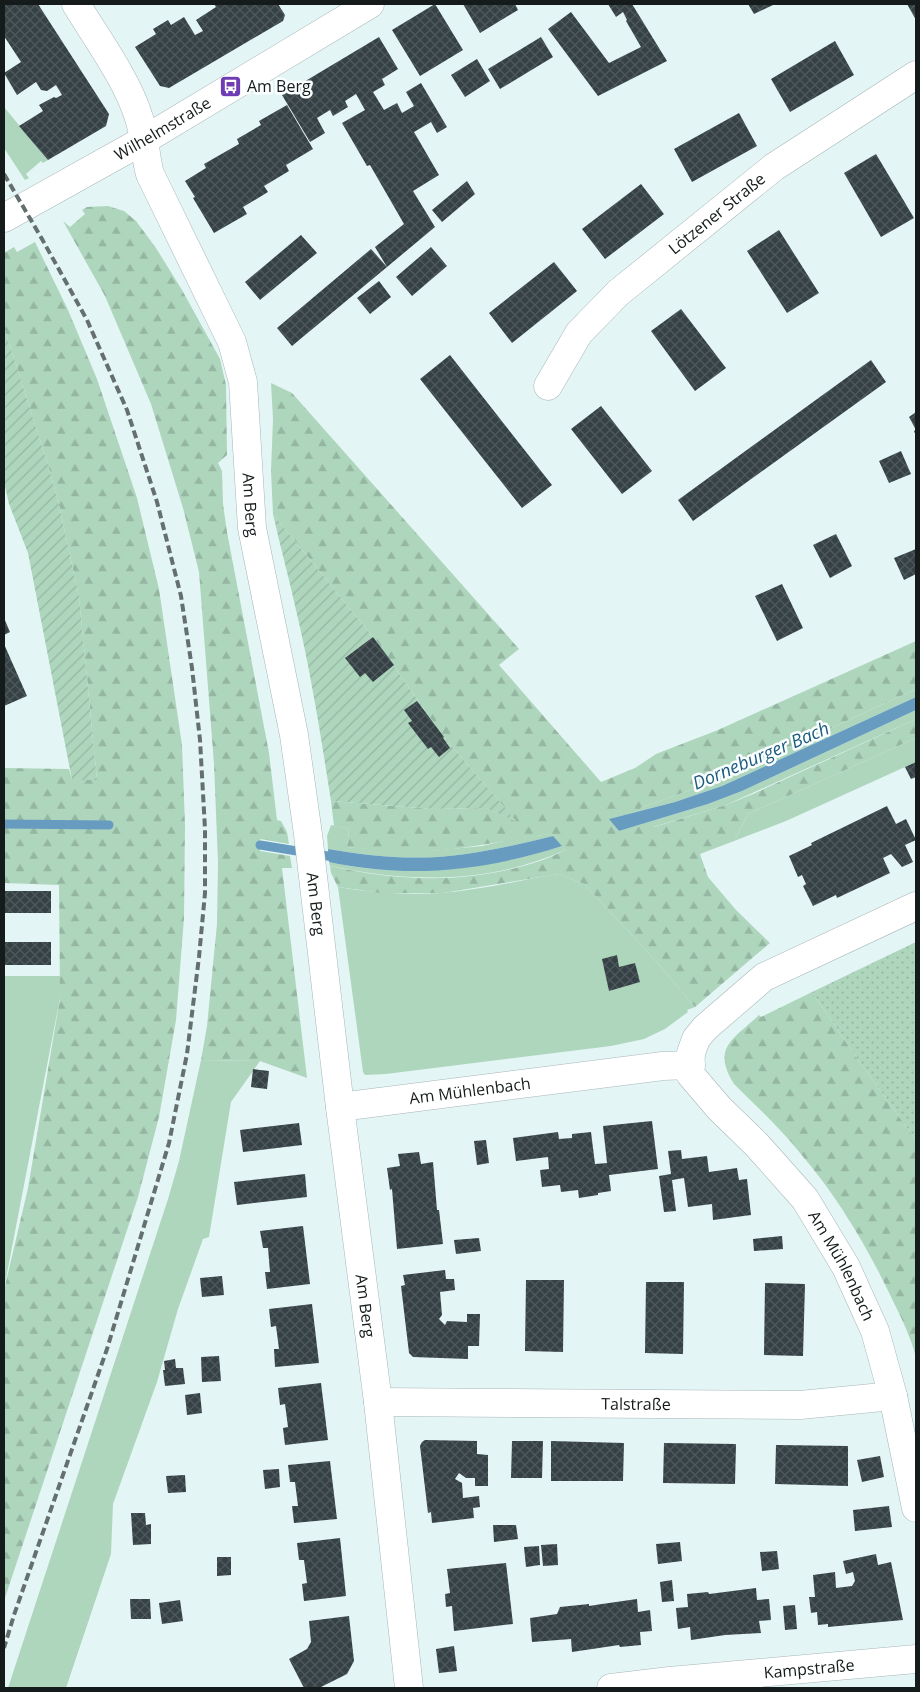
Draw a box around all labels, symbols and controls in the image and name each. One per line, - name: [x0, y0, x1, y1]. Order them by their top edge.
- bus stop icon: Am Berg: [219, 74, 243, 98]
- place label: Am Berg: [247, 75, 311, 97]
- street label: Wilhelmstraße: [110, 91, 215, 165]
- street label: Lötzener Straße: [664, 168, 770, 259]
- street label: Am Berg: [238, 472, 265, 539]
- water label: Dorneburger Bach: [689, 715, 833, 795]
- street label: Am Berg: [302, 871, 331, 937]
- street label: Am Mühlenbach: [408, 1072, 532, 1109]
- street label: Am Mühlenbach: [803, 1206, 880, 1324]
- street label: Am Berg: [351, 1273, 381, 1339]
- street label: Talstraße: [601, 1393, 671, 1415]
- street label: Kampstraße: [763, 1654, 855, 1684]

